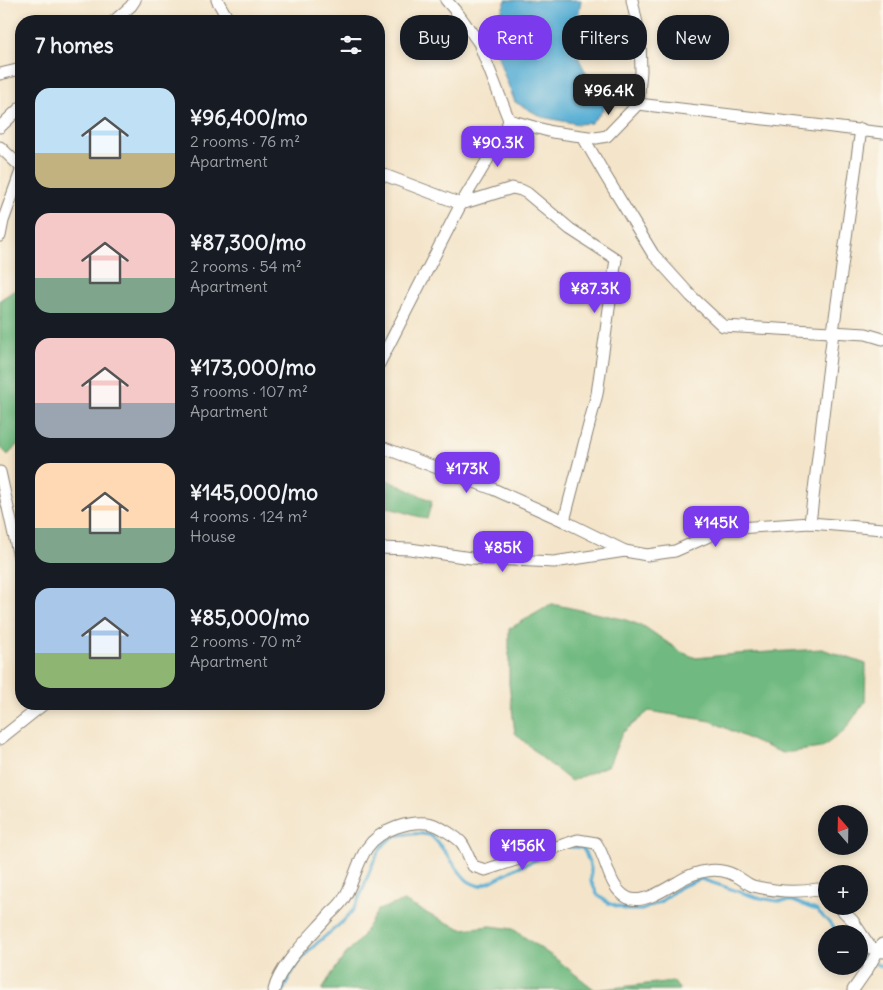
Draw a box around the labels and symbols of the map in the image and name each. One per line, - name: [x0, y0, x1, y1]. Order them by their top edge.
- pin: ¥96.4K: [568, 74, 650, 116]
- pin: ¥90.3K: [457, 126, 539, 168]
- pin: ¥87.3K: [554, 272, 636, 314]
- pin: ¥173K: [432, 452, 502, 494]
- pin: ¥145K: [681, 506, 751, 548]
- pin: ¥85K: [473, 530, 533, 573]
- north arrow: [818, 805, 868, 855]
- pin: ¥156K: [488, 828, 558, 871]

